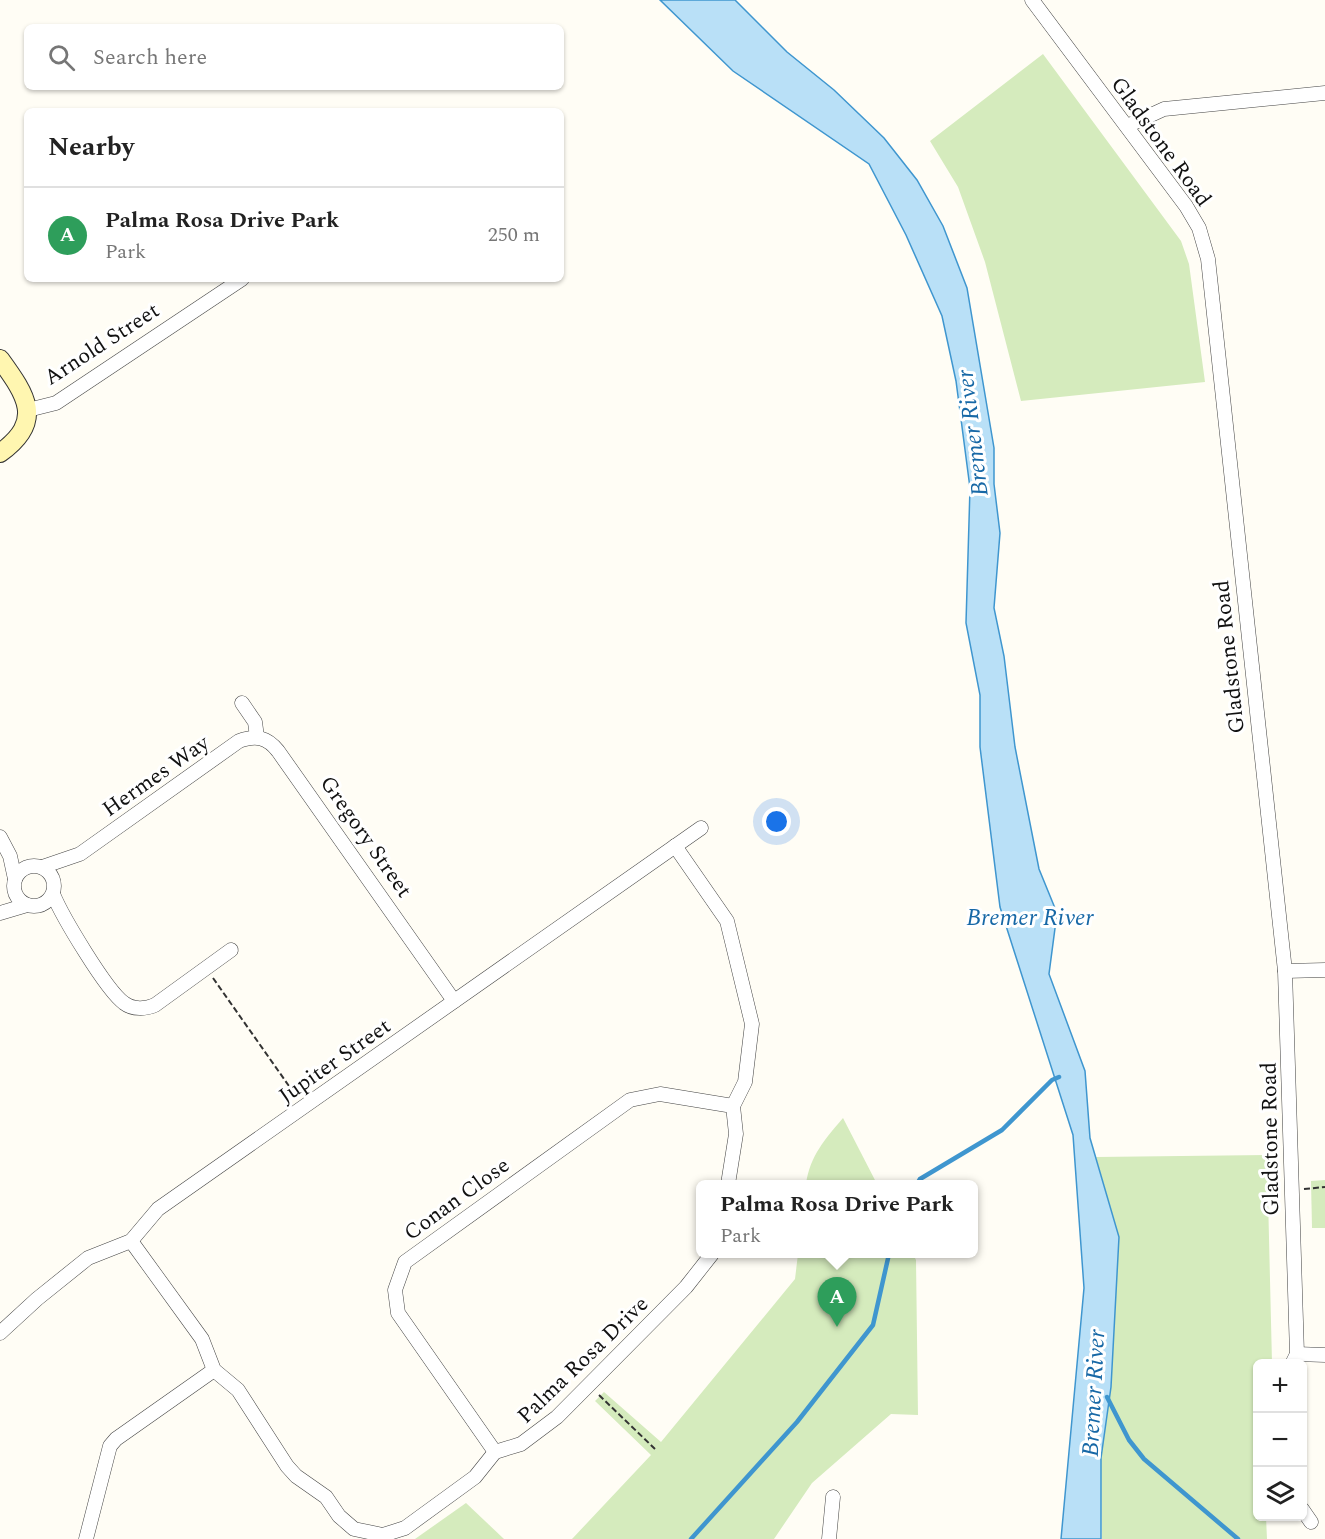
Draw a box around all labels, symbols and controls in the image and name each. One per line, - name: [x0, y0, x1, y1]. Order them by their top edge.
- search box: [24, 24, 564, 90]
- icon: search: [45, 41, 78, 74]
- text: Search here: [93, 41, 207, 74]
- street label: Gladstone Road: [1102, 70, 1219, 214]
- text: Nearby: [48, 127, 134, 167]
- text: Palma Rosa Drive Park: [105, 204, 339, 237]
- text: A: [60, 220, 75, 250]
- text: 250 m: [488, 220, 540, 250]
- text: Park: [105, 237, 146, 267]
- street label: Arnold Street: [38, 294, 166, 394]
- water label: Bremer River: [947, 367, 999, 498]
- street label: Gladstone Road: [1205, 579, 1254, 735]
- street label: Hermes Way: [96, 726, 217, 825]
- street label: Gregory Street: [311, 769, 420, 905]
- your location: [762, 807, 791, 836]
- water label: Bremer River: [966, 900, 1094, 936]
- street label: Jupiter Street: [272, 1010, 398, 1112]
- street label: Gladstone Road: [1253, 1062, 1288, 1216]
- street label: Conan Close: [397, 1149, 517, 1249]
- popup: [696, 1180, 978, 1258]
- text: Palma Rosa Drive Park: [720, 1188, 954, 1221]
- text: Park: [720, 1221, 761, 1251]
- pin: A: [818, 1278, 856, 1327]
- street label: Palma Rosa Drive: [510, 1289, 656, 1432]
- water label: Bremer River: [1073, 1328, 1115, 1458]
- map controls: [1253, 1359, 1307, 1521]
- button: +: [1253, 1359, 1307, 1413]
- button: −: [1253, 1413, 1307, 1467]
- button: layers: [1253, 1467, 1307, 1521]

